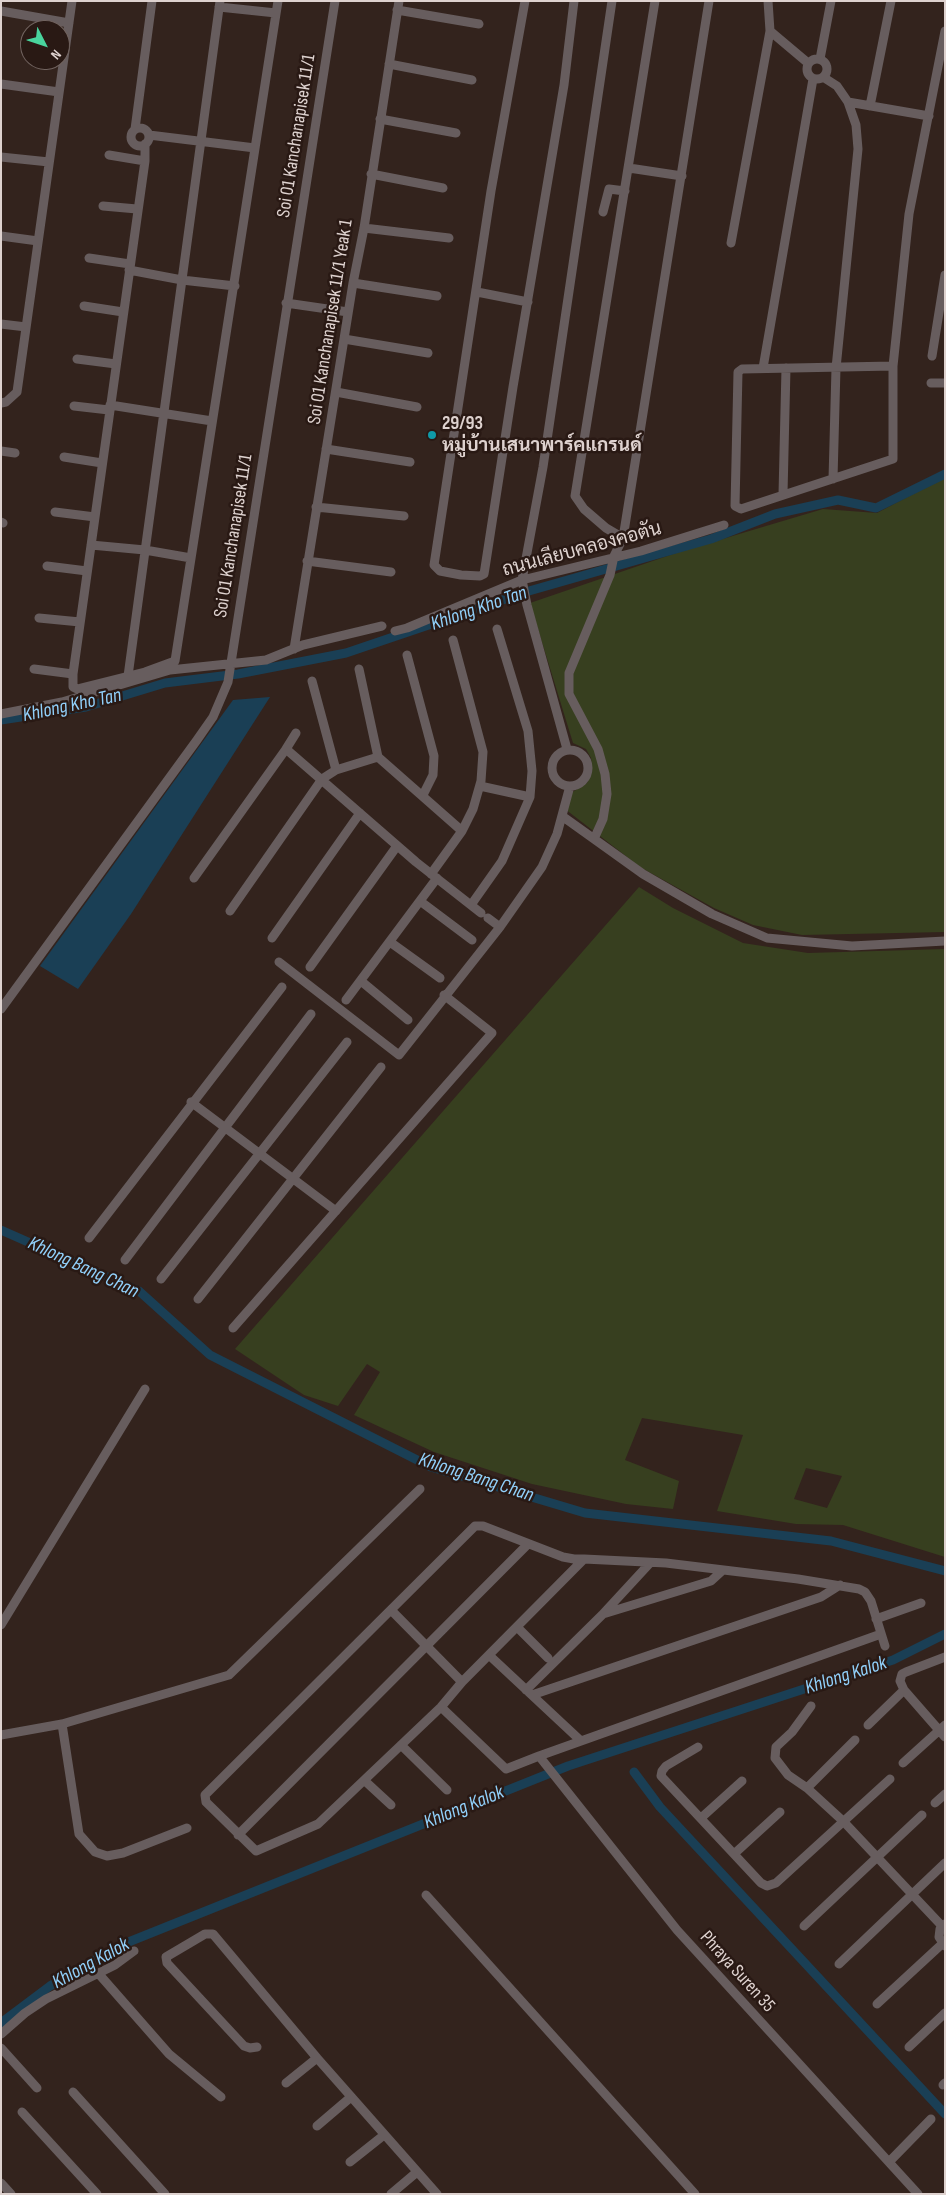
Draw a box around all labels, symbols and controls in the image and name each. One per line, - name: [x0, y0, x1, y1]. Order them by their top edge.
- north arrow: [20, 20, 70, 70]
- text: N: [47, 46, 65, 63]
- street label: Soi 01 Kanchanapisek 11/1: [273, 53, 321, 219]
- street label: Soi 01 Kanchanapisek 11/1 Yeak 1: [304, 218, 358, 426]
- place label: 29/93 หมู่บ้านเสนาพาร์คแกรนด์: [442, 413, 642, 457]
- marker: 29/93 หมู่บ้านเสนาพาร์คแกรนด์: [426, 429, 438, 441]
- street label: Soi 01 Kanchanapisek 11/1: [210, 453, 258, 619]
- street label: ถนนเลียบคลองคอตัน: [500, 518, 664, 582]
- water label: Khlong Kho Tan: [428, 581, 530, 637]
- water label: Khlong Kho Tan: [20, 684, 124, 728]
- water label: Khlong Bang Chan: [24, 1232, 142, 1304]
- water label: Khlong Bang Chan: [415, 1448, 537, 1508]
- water label: Khlong Kalok: [802, 1652, 890, 1700]
- water label: Khlong Kalok: [420, 1781, 508, 1835]
- street label: Phraya Suren 35: [695, 1927, 779, 2017]
- water label: Khlong Kalok: [48, 1933, 134, 1995]

